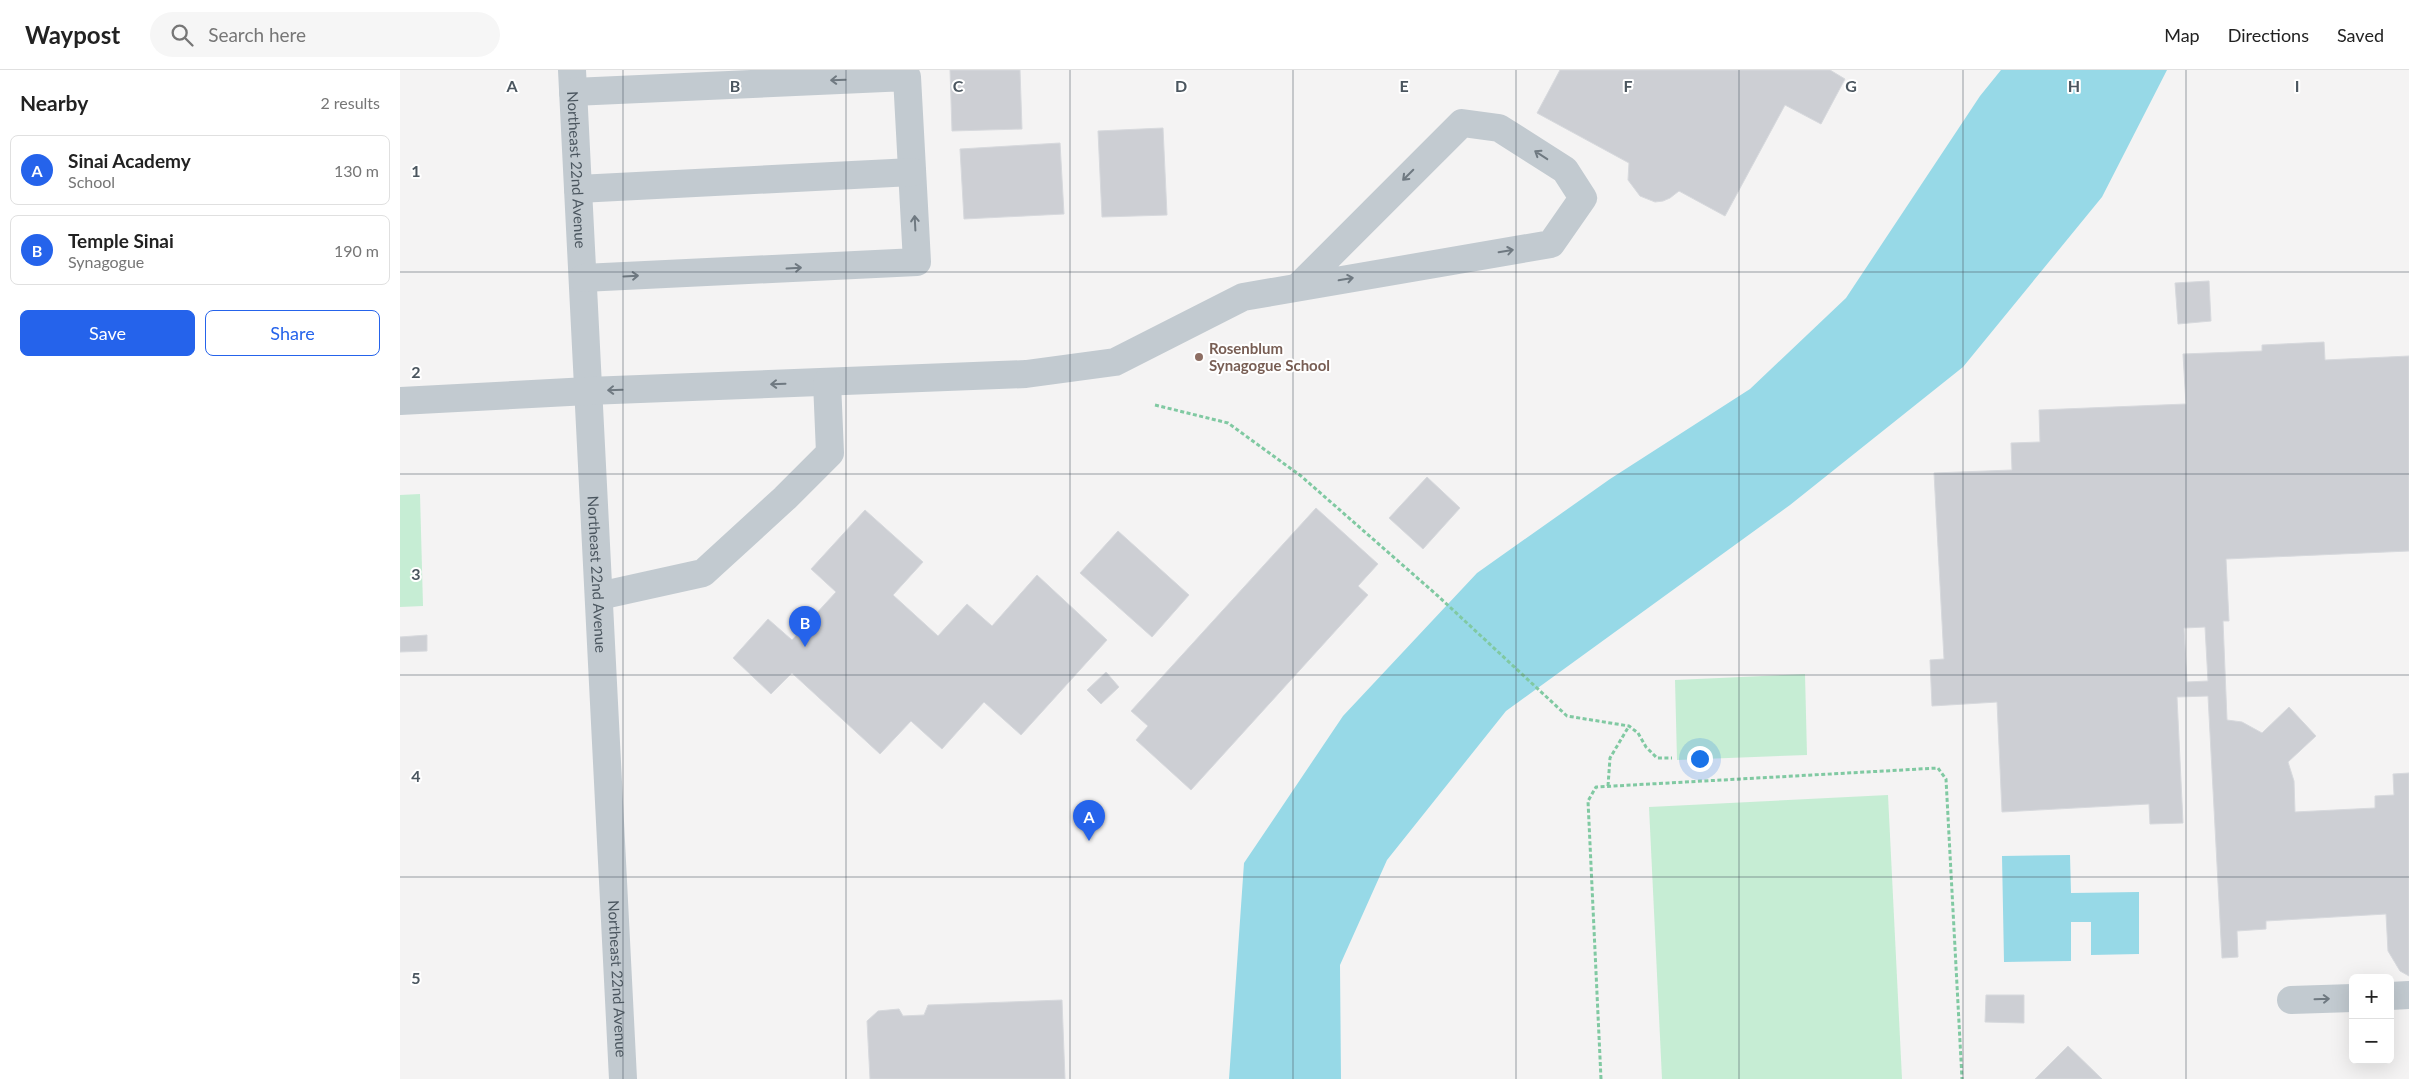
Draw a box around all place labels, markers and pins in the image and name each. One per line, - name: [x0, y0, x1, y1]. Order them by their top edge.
- place label: Rosenblum Synagogue School: [1209, 339, 1330, 374]
- marker: Rosenblum Synagogue School: [1193, 351, 1205, 363]
- pin: B: [789, 606, 821, 647]
- pin: A: [1073, 800, 1105, 841]

